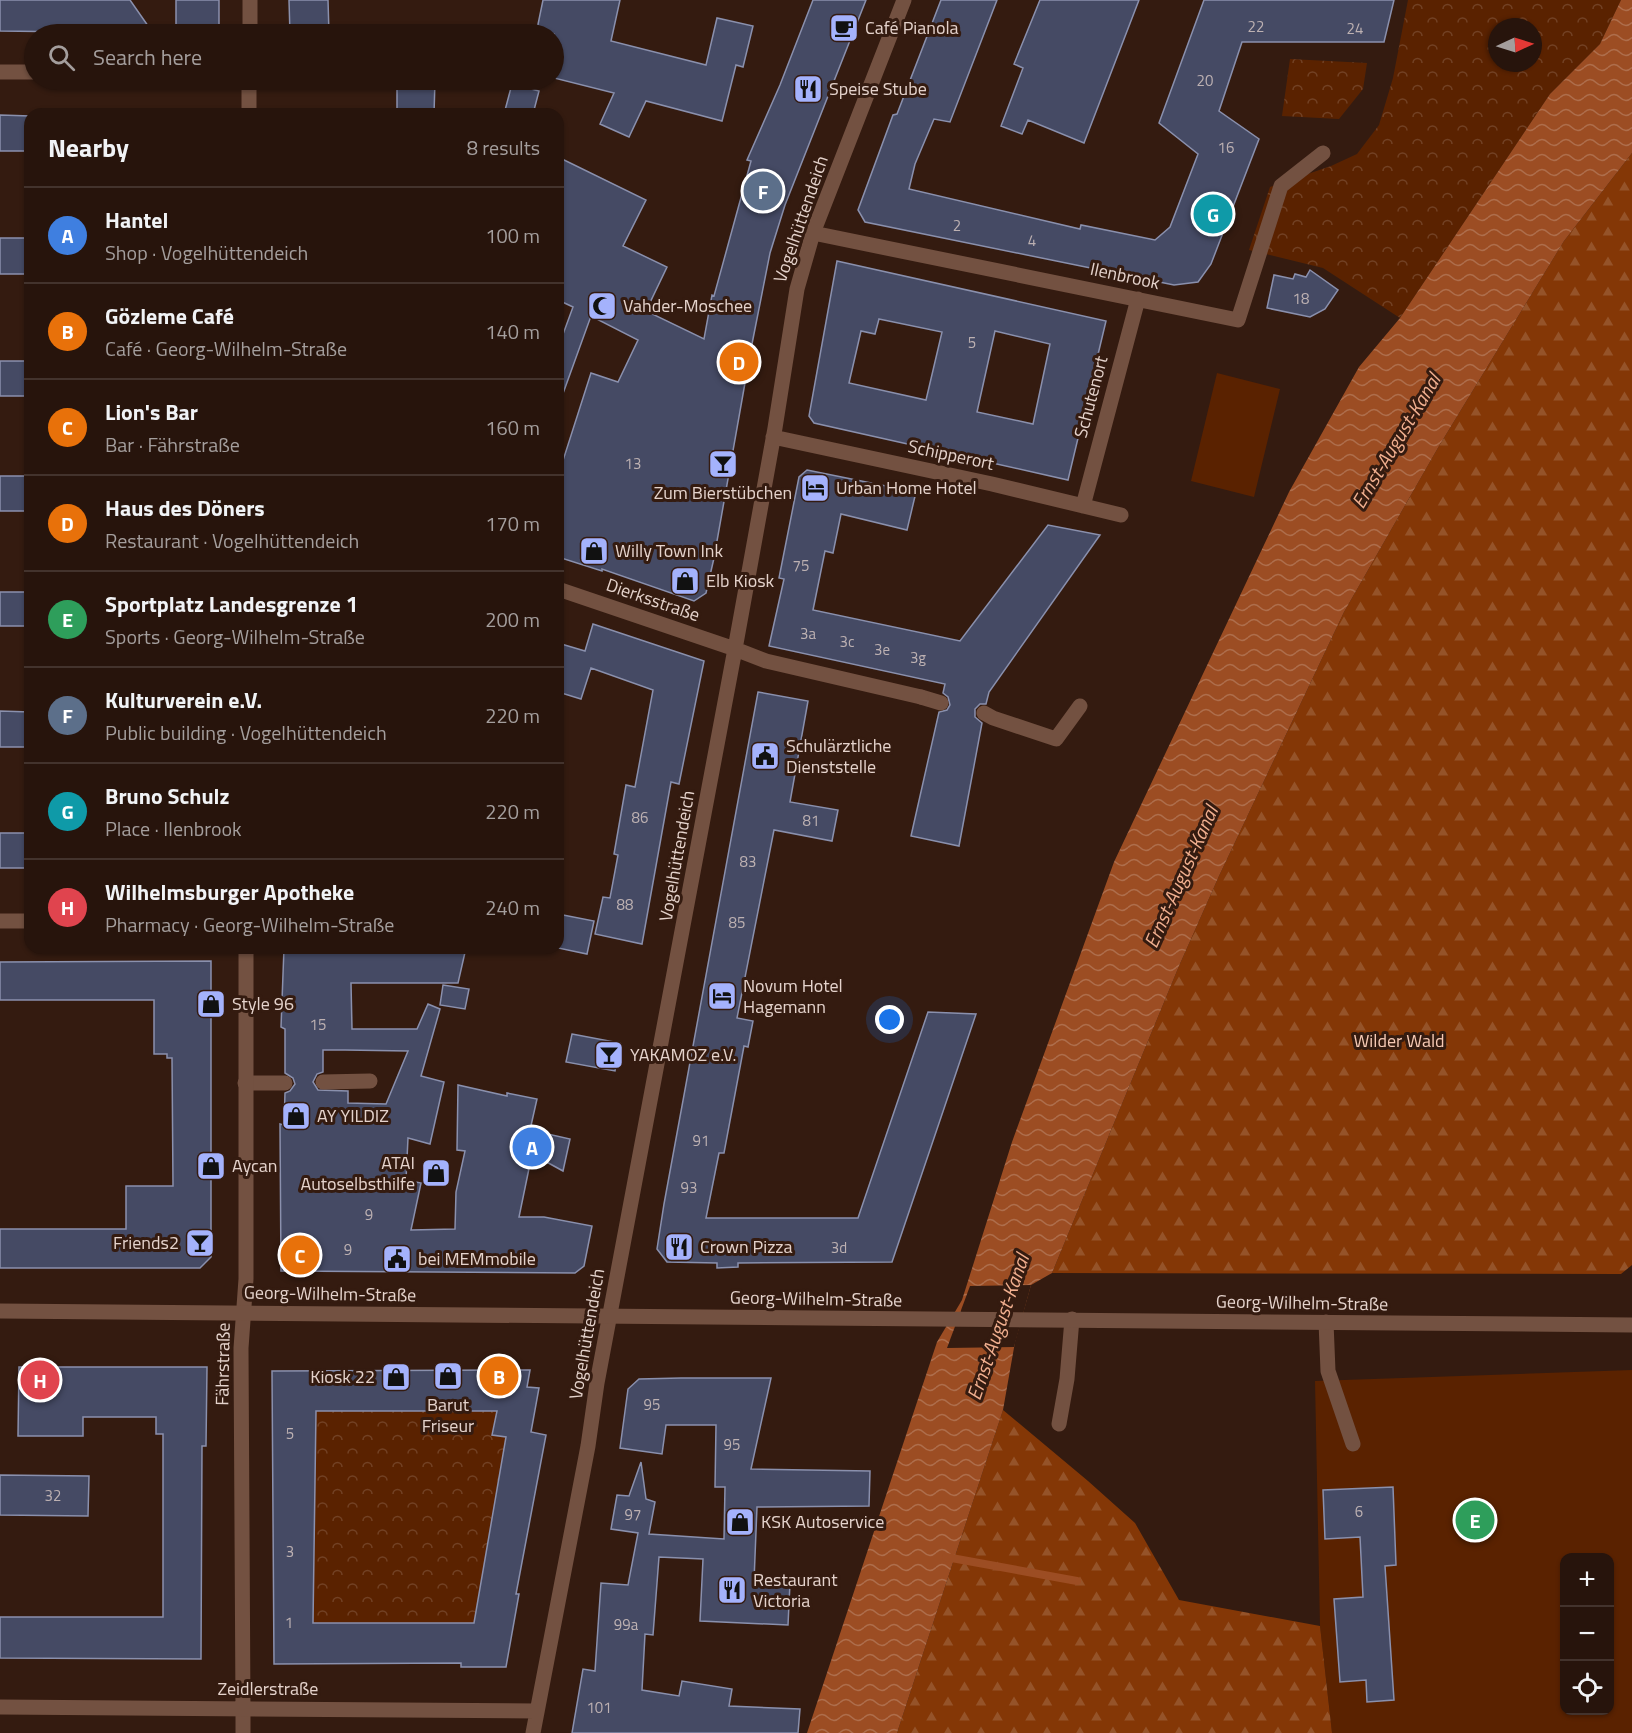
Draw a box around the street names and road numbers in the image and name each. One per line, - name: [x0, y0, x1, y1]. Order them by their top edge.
- street label: Vogelhüttendeich: [766, 152, 835, 286]
- street label: Ilenbrook: [1088, 255, 1163, 296]
- street label: Schutenort: [1067, 352, 1115, 441]
- street label: Schipperort: [906, 432, 997, 477]
- street label: Dierksstraße: [603, 571, 704, 628]
- street label: Vogelhüttendeich: [652, 788, 701, 924]
- street label: Vogelhüttendeich: [562, 1266, 611, 1402]
- street label: Georg-Wilhelm-Straße: [244, 1278, 416, 1309]
- street label: Georg-Wilhelm-Straße: [730, 1283, 902, 1314]
- street label: Georg-Wilhelm-Straße: [1216, 1287, 1388, 1318]
- street label: Fährstraße: [208, 1322, 237, 1406]
- street label: Zeidlerstraße: [218, 1675, 318, 1702]

